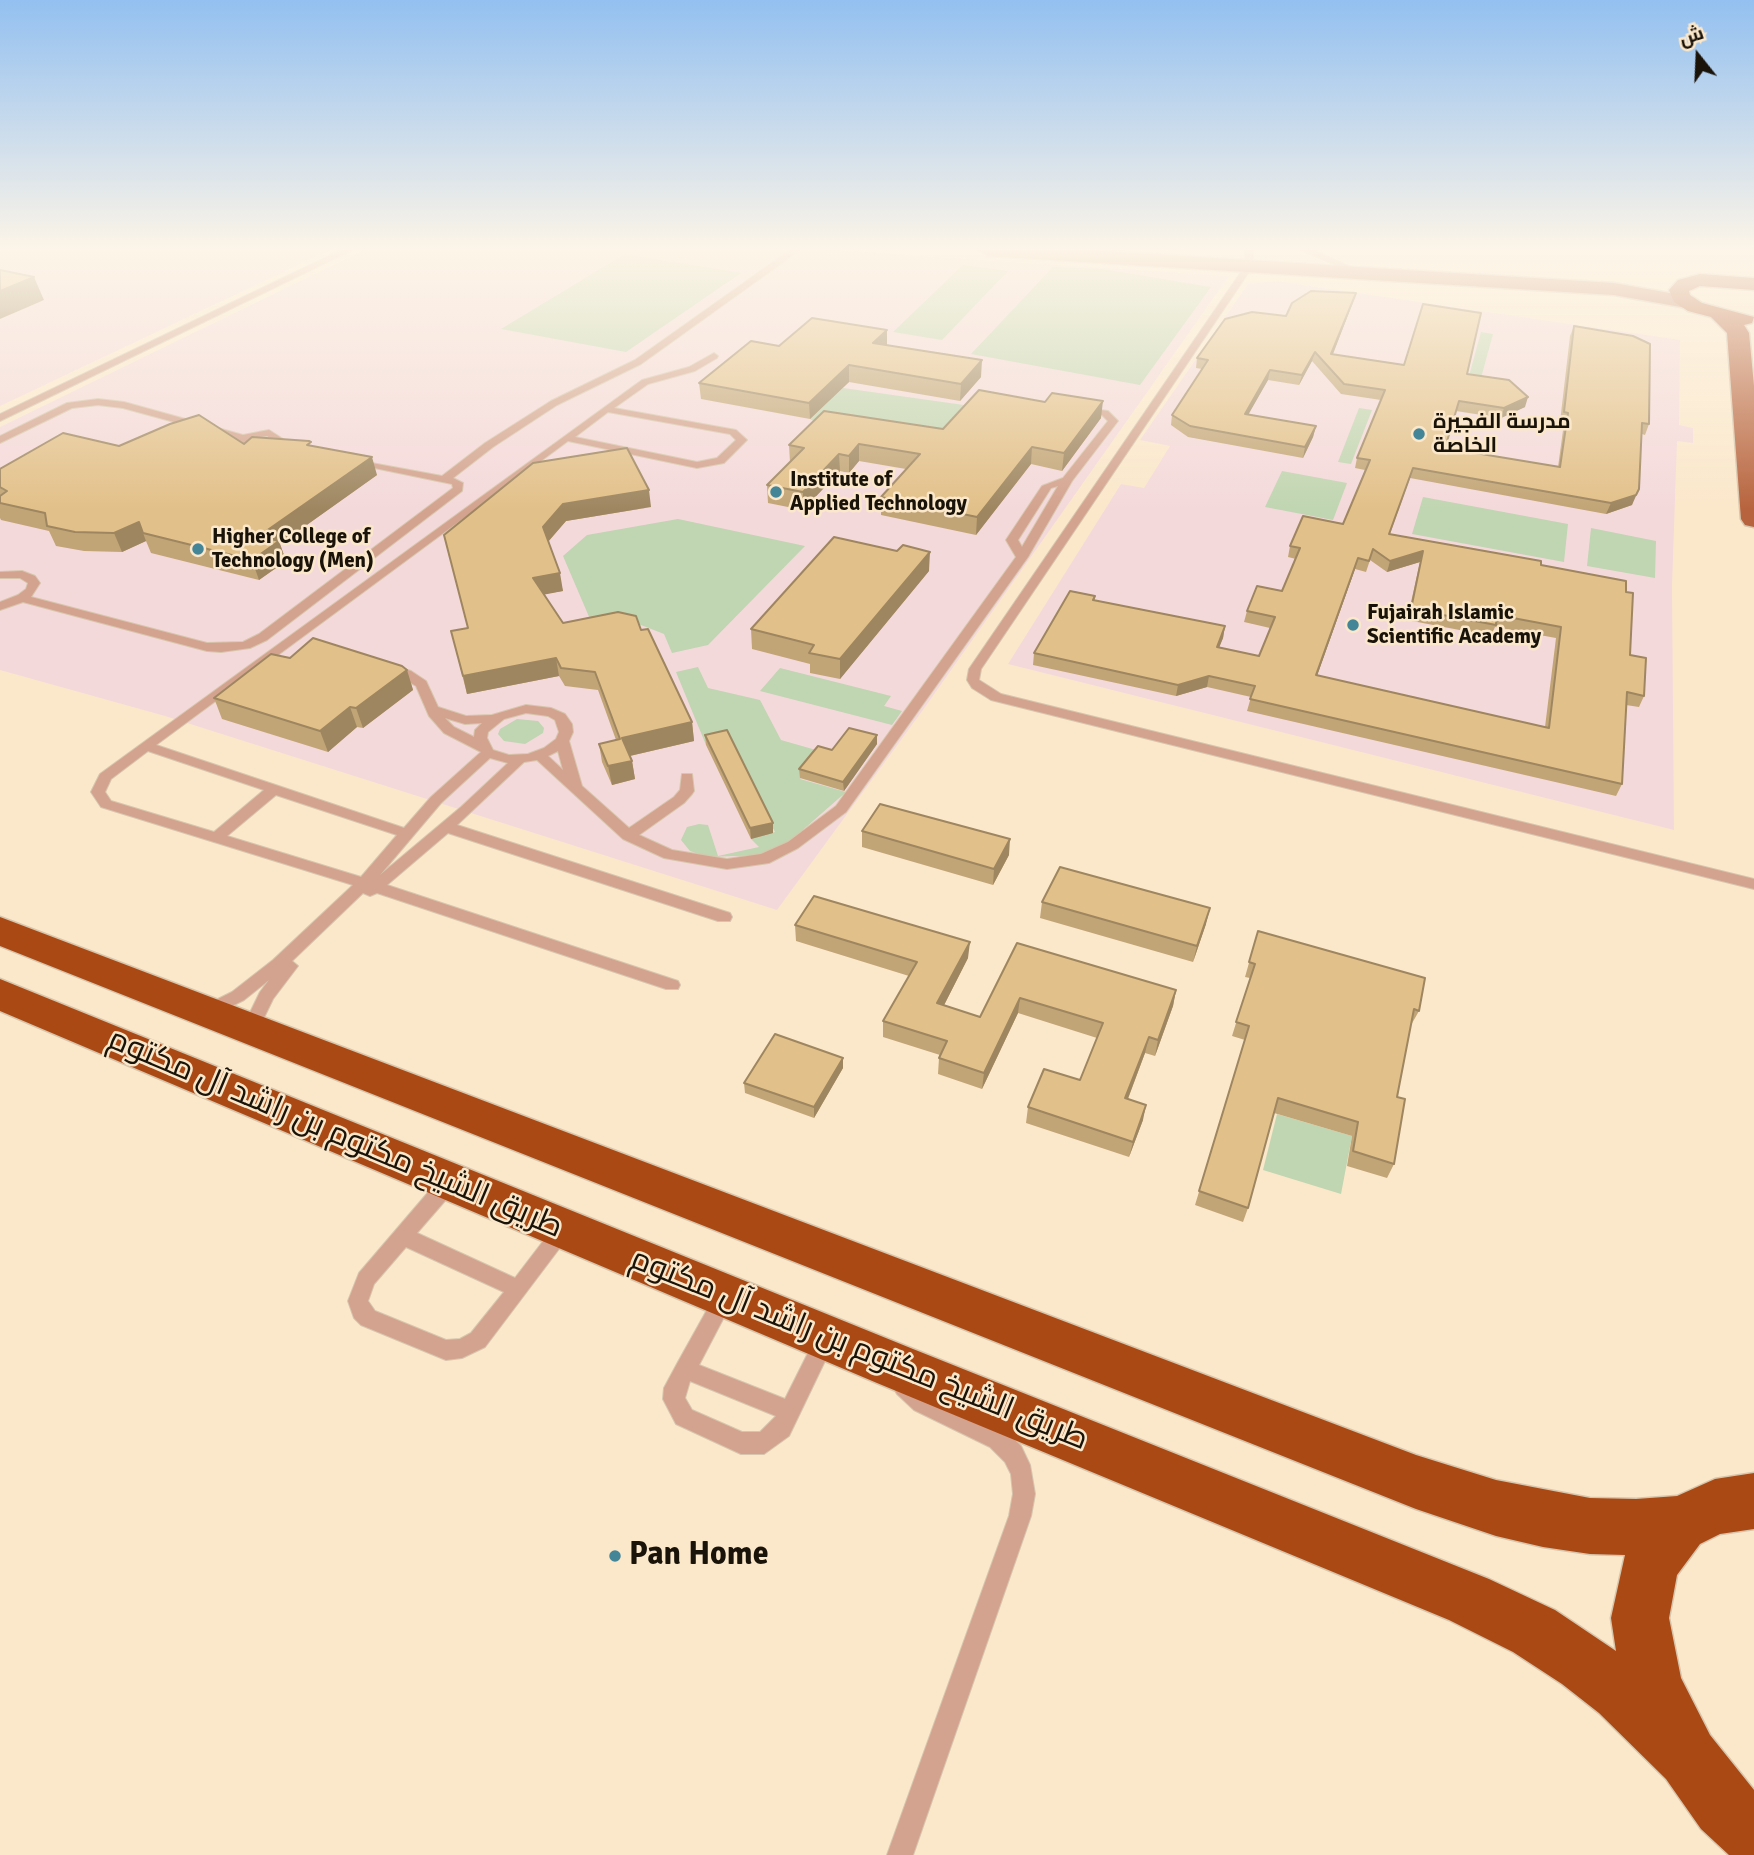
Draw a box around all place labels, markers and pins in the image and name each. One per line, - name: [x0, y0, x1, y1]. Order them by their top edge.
- place label: مدرسة الفجيرة الخاصة: [1433, 409, 1571, 459]
- marker: مدرسة الفجيرة الخاصة: [1411, 426, 1427, 442]
- place label: Institute of Applied Technology: [790, 467, 967, 517]
- marker: Institute of Applied Technology: [768, 484, 784, 500]
- place label: Higher College of Technology (Men): [212, 524, 374, 574]
- marker: Higher College of Technology (Men): [190, 541, 206, 557]
- place label: Fujairah Islamic Scientific Academy: [1367, 600, 1541, 650]
- marker: Fujairah Islamic Scientific Academy: [1345, 617, 1361, 633]
- place label: Pan Home: [629, 1537, 769, 1575]
- marker: Pan Home: [607, 1548, 623, 1564]

